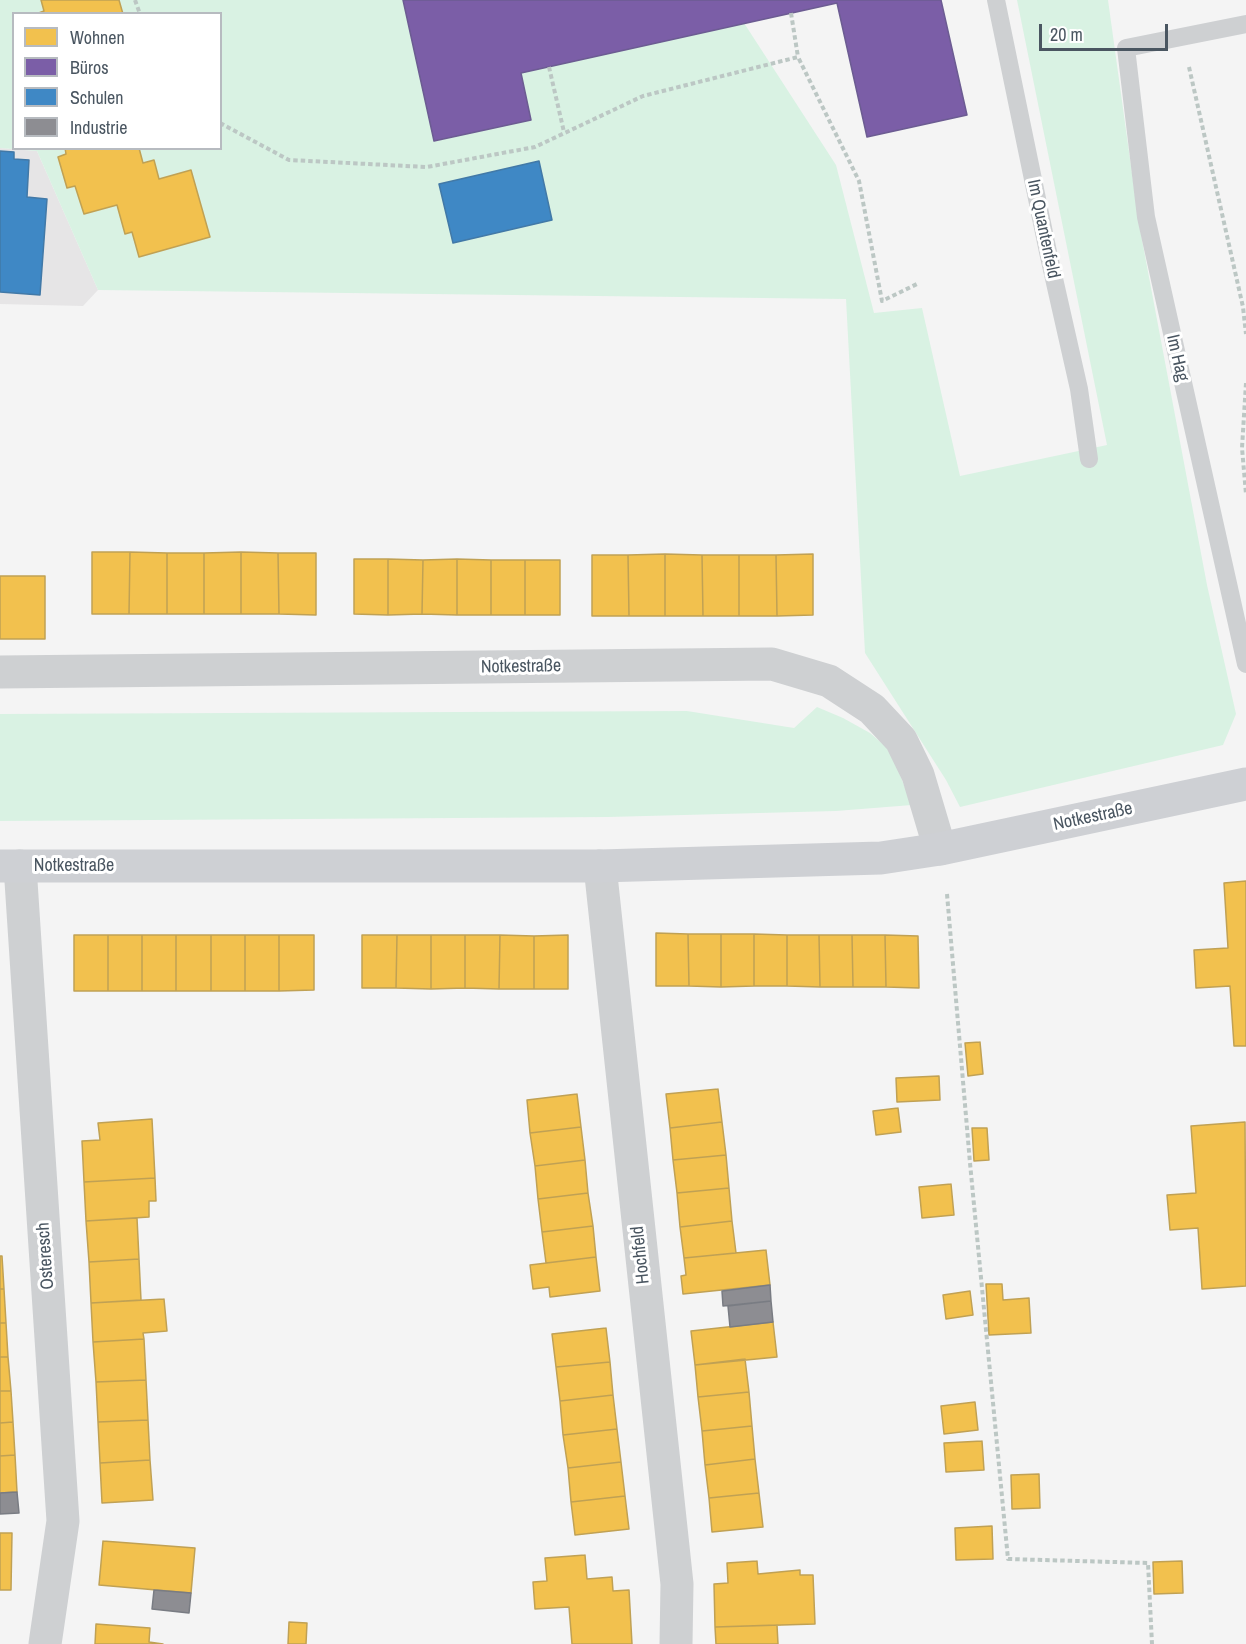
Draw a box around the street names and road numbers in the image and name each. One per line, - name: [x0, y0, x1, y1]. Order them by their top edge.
- street label: Im Quantenfeld: [1022, 177, 1064, 281]
- street label: Im Hag: [1161, 332, 1193, 384]
- street label: Notkestraße: [481, 656, 561, 678]
- street label: Notkestraße: [1051, 798, 1135, 836]
- street label: Notkestraße: [34, 855, 114, 877]
- street label: Osteresch: [33, 1222, 59, 1290]
- street label: Hochfeld: [627, 1225, 655, 1285]

